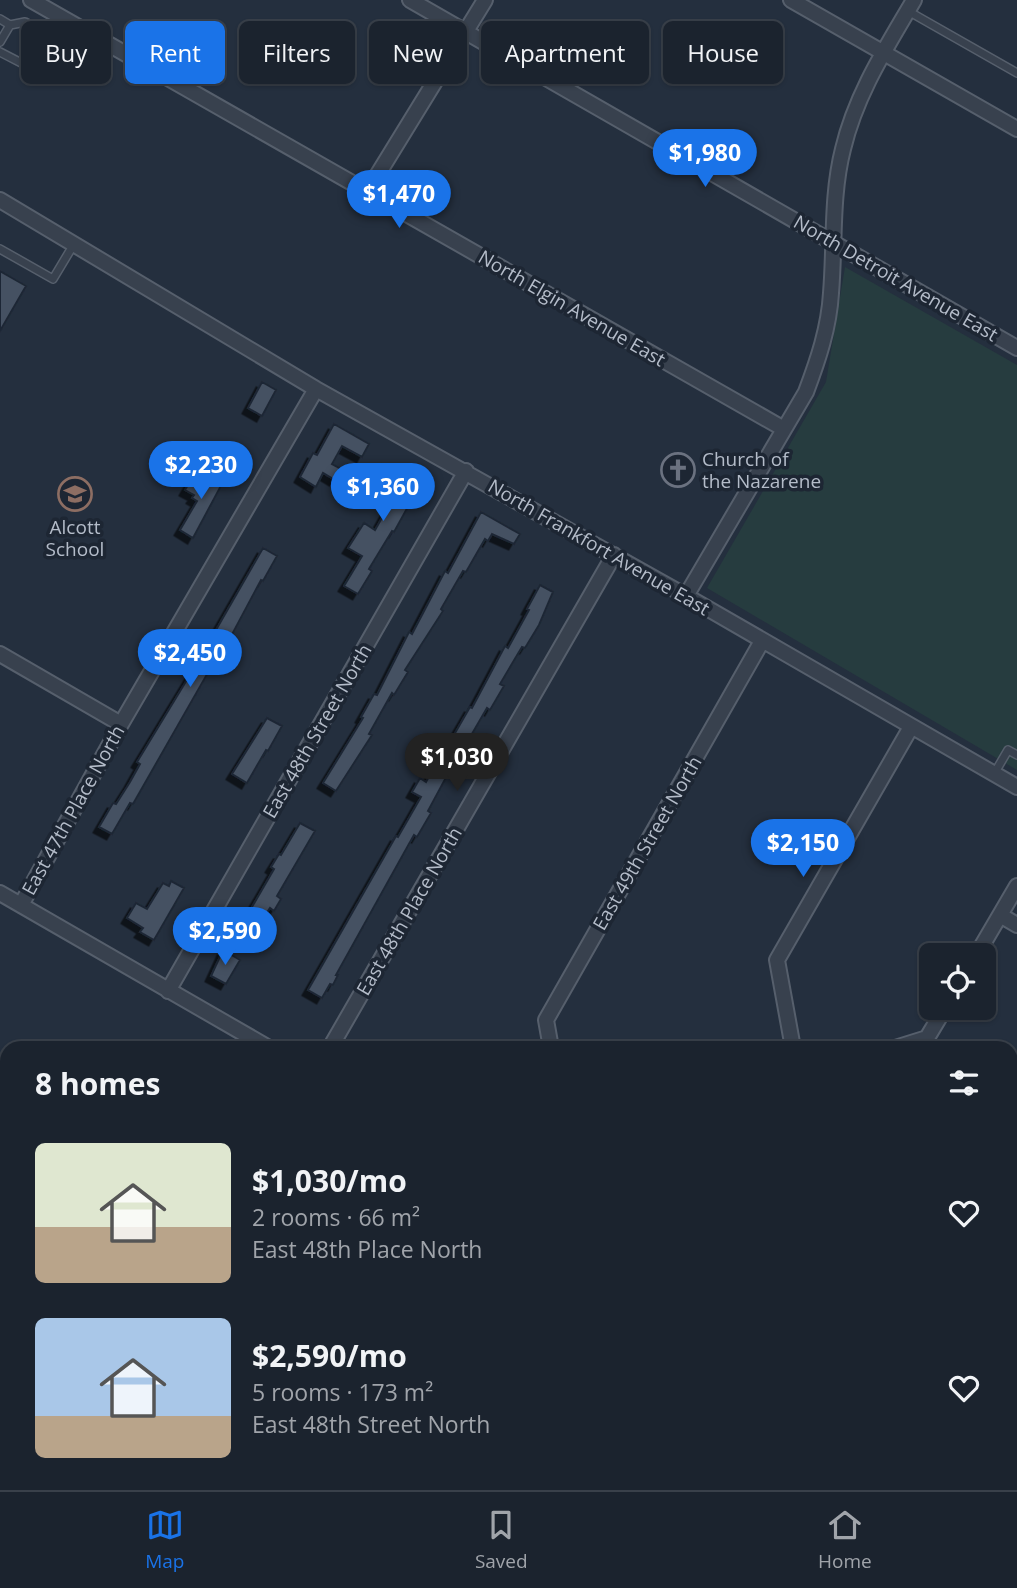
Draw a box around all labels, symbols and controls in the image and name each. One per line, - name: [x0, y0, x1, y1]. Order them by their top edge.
- chip: Buy: [21, 21, 111, 84]
- chip: Rent: [125, 21, 225, 84]
- chip: Filters: [239, 21, 355, 84]
- chip: New: [369, 21, 467, 84]
- chip: Apartment: [481, 21, 649, 84]
- chip: House: [663, 21, 783, 84]
- pin: $1,980: [648, 130, 762, 189]
- text: $1,980: [669, 136, 741, 168]
- pin: $1,470: [342, 170, 456, 230]
- text: $1,470: [363, 177, 435, 209]
- street label: North Detroit Avenue East: [789, 209, 1003, 347]
- street label: North Elgin Avenue East: [474, 244, 670, 372]
- pin: $2,230: [144, 442, 258, 501]
- place label: Church of the Nazarene: [702, 446, 821, 494]
- text: $2,230: [165, 448, 237, 480]
- church icon: Church of the Nazarene: [659, 451, 697, 489]
- pin: $1,360: [326, 463, 440, 523]
- text: $1,360: [347, 470, 419, 502]
- street label: North Frankfort Avenue East: [483, 473, 715, 621]
- school or university icon: Alcott School: [56, 475, 94, 513]
- place label: Alcott School: [46, 514, 104, 562]
- pin: $2,450: [133, 630, 247, 689]
- text: $2,450: [154, 636, 226, 668]
- street label: East 48th Street North: [257, 639, 377, 823]
- street label: East 47th Place North: [15, 720, 131, 900]
- pin: $1,030: [400, 734, 514, 793]
- text: $1,030: [421, 740, 493, 772]
- street label: East 49th Street North: [587, 751, 707, 935]
- pin: $2,150: [746, 820, 860, 879]
- street label: East 48th Place North: [350, 822, 468, 1000]
- text: $2,150: [767, 826, 839, 858]
- pin: $2,590: [168, 908, 282, 967]
- text: $2,590: [189, 914, 261, 946]
- map controls: [919, 943, 996, 1020]
- button: locate: [919, 943, 996, 1020]
- text: 8 homes: [35, 1063, 160, 1104]
- icon: filters: [945, 1064, 983, 1102]
- text: $1,030/mo: [252, 1160, 407, 1201]
- icon: home: [91, 1171, 175, 1255]
- icon: heart: [945, 1194, 983, 1232]
- text: 2 rooms · 66 m²: [252, 1201, 420, 1233]
- text: East 48th Place North: [252, 1233, 482, 1265]
- text: $2,590/mo: [252, 1335, 407, 1376]
- icon: home: [91, 1346, 175, 1430]
- icon: heart: [945, 1369, 983, 1407]
- text: 5 rooms · 173 m²: [252, 1376, 433, 1408]
- text: East 48th Street North: [252, 1408, 490, 1440]
- tab: Map: [145, 1506, 184, 1574]
- tab: Saved: [475, 1506, 528, 1574]
- tab: Home: [818, 1506, 872, 1574]

